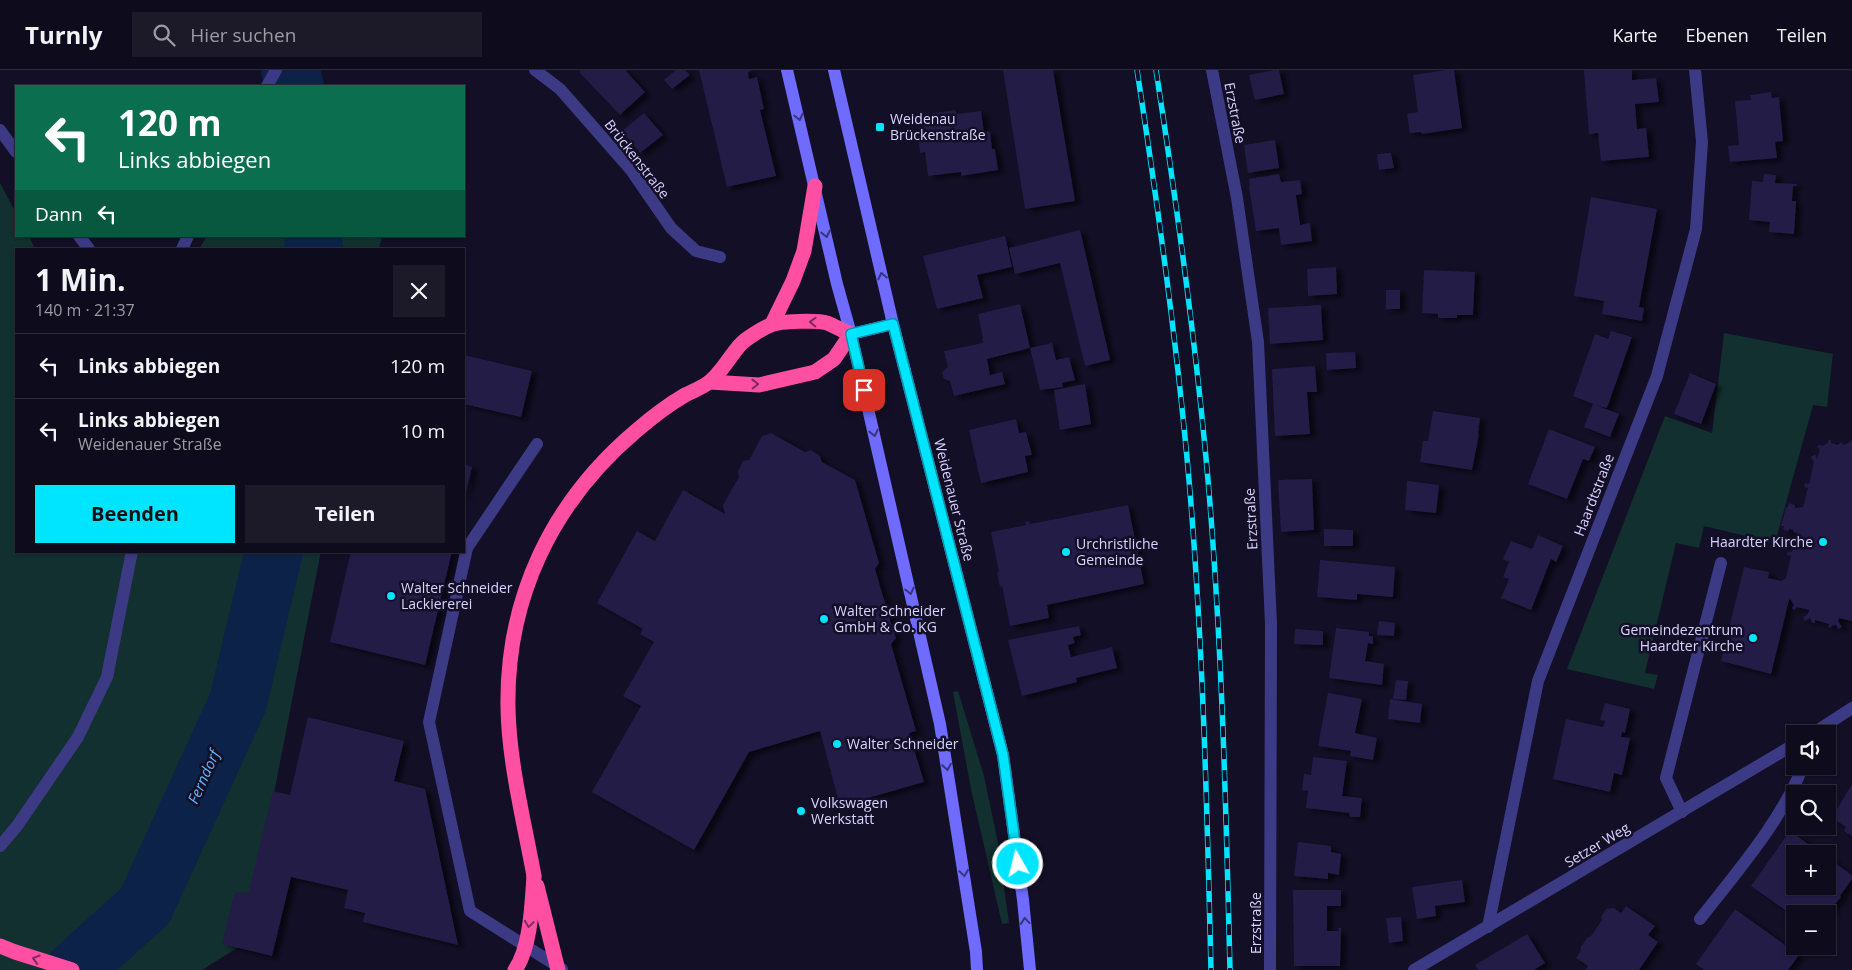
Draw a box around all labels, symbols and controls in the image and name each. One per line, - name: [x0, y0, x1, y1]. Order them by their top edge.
- search box: [132, 12, 482, 57]
- text: Turnly: [25, 18, 102, 51]
- icon: search: [150, 21, 178, 49]
- text: Hier suchen: [190, 22, 296, 48]
- text: Karte: [1613, 23, 1657, 47]
- text: Ebenen: [1685, 23, 1749, 47]
- text: Teilen: [1777, 23, 1827, 47]
- street label: Erzstraße: [1220, 81, 1251, 145]
- text: 120 m: [118, 99, 222, 146]
- icon: left: [35, 105, 100, 170]
- place label: Weidenau Brückenstraße: [890, 109, 986, 144]
- one-way arrow: [793, 113, 804, 122]
- street label: Brückenstraße: [600, 115, 674, 202]
- marker: Weidenau Brückenstraße: [874, 121, 886, 133]
- text: Links abbiegen: [118, 144, 271, 174]
- icon: left: [93, 200, 121, 228]
- text: Dann: [35, 201, 83, 227]
- one-way arrow: [820, 229, 831, 238]
- text: 1 Min.: [35, 259, 126, 300]
- button: close: [393, 265, 445, 317]
- one-way arrow: [877, 272, 888, 281]
- text: 140 m · 21:37: [35, 299, 135, 321]
- one-way arrow: [809, 317, 816, 327]
- icon: left: [35, 352, 63, 380]
- text: Links abbiegen: [78, 353, 220, 379]
- text: 120 m: [390, 353, 445, 379]
- pin: [843, 369, 885, 411]
- icon: arrive: [850, 376, 878, 404]
- one-way arrow: [751, 379, 759, 390]
- text: Links abbiegen: [78, 407, 220, 433]
- icon: left: [35, 417, 63, 445]
- text: 10 m: [401, 418, 445, 444]
- one-way arrow: [868, 428, 879, 437]
- text: Weidenauer Straße: [78, 433, 222, 455]
- street label: Weidenauer Straße: [930, 437, 979, 563]
- street label: Haardtstraße: [1569, 451, 1618, 539]
- button: Beenden: [35, 485, 235, 543]
- button: Teilen: [245, 485, 445, 543]
- street label: Erzstraße: [1239, 488, 1262, 550]
- place label: Haardter Kirche: [1710, 532, 1813, 551]
- place label: Urchristliche Gemeinde: [1076, 534, 1158, 569]
- marker: Haardter Kirche: [1817, 536, 1829, 548]
- marker: Urchristliche Gemeinde: [1060, 546, 1072, 558]
- place label: Walter Schneider Lackiererei: [401, 578, 513, 613]
- one-way arrow: [904, 587, 915, 596]
- marker: Walter Schneider Lackiererei: [385, 590, 397, 602]
- place label: Walter Schneider GmbH & Co. KG: [834, 601, 946, 636]
- marker: Walter Schneider GmbH & Co. KG: [818, 613, 830, 625]
- place label: Gemeindezentrum Haardter Kirche: [1620, 620, 1743, 655]
- marker: Gemeindezentrum Haardter Kirche: [1747, 632, 1759, 644]
- map controls: [1786, 725, 1836, 955]
- button: sound: [1786, 725, 1836, 775]
- place label: Walter Schneider: [847, 734, 959, 753]
- marker: Walter Schneider: [831, 738, 843, 750]
- water label: Ferndorf: [182, 744, 225, 807]
- one-way arrow: [942, 763, 952, 772]
- button: search: [1786, 785, 1836, 835]
- place label: Volkswagen Werkstatt: [811, 793, 888, 828]
- marker: Volkswagen Werkstatt: [795, 805, 807, 817]
- street label: Setzer Weg: [1561, 818, 1633, 871]
- position arrow: [991, 837, 1043, 889]
- button: +: [1786, 845, 1836, 895]
- one-way arrow: [958, 868, 968, 877]
- street label: Erzstraße: [1246, 892, 1265, 954]
- button: −: [1786, 905, 1836, 955]
- one-way arrow: [1020, 917, 1031, 925]
- one-way arrow: [524, 920, 535, 928]
- one-way arrow: [32, 954, 40, 964]

